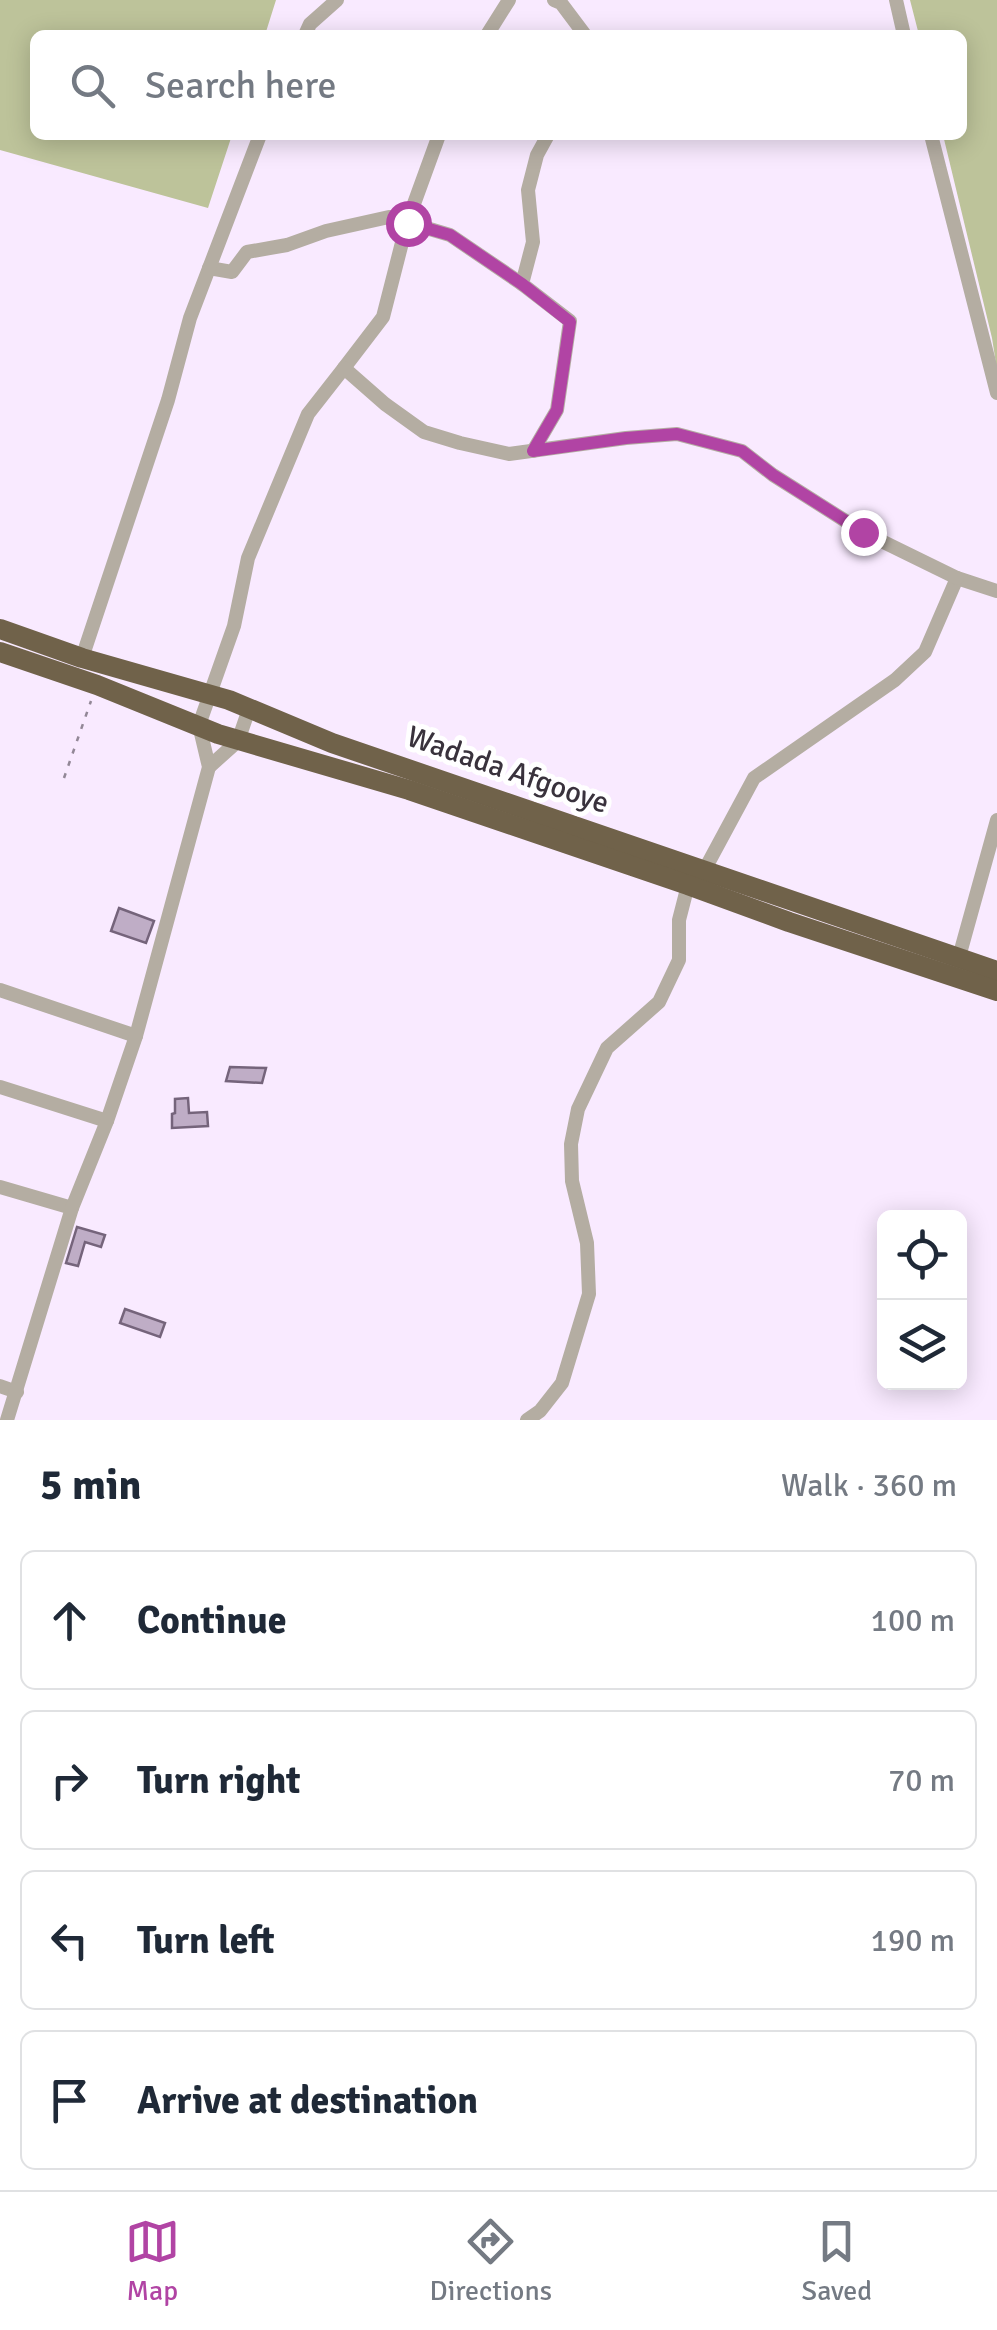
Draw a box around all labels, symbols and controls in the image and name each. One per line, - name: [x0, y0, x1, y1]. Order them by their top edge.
- search box: [30, 30, 967, 140]
- icon: search: [65, 58, 120, 113]
- text: Search here: [145, 62, 337, 109]
- route start: [386, 201, 432, 247]
- route end: [841, 510, 887, 556]
- street label: Wadada Afgooye: [402, 718, 614, 822]
- map controls: [877, 1210, 967, 1390]
- button: locate: [877, 1210, 967, 1300]
- button: layers: [877, 1300, 967, 1390]
- text: 5 min: [40, 1460, 141, 1511]
- text: Walk · 360 m: [781, 1466, 957, 1505]
- icon: ahead: [42, 1593, 97, 1648]
- text: Continue: [137, 1597, 287, 1644]
- text: 100 m: [871, 1601, 955, 1640]
- icon: right: [42, 1753, 97, 1808]
- text: Turn right: [137, 1757, 301, 1804]
- text: 70 m: [888, 1761, 955, 1800]
- icon: left: [42, 1913, 97, 1968]
- text: Turn left: [137, 1917, 275, 1964]
- text: 190 m: [871, 1921, 955, 1960]
- icon: arrive: [42, 2073, 97, 2128]
- text: Arrive at destination: [137, 2077, 478, 2124]
- tab: Map: [125, 2214, 180, 2308]
- tab: Directions: [430, 2214, 552, 2308]
- tab: Saved: [802, 2214, 872, 2308]

